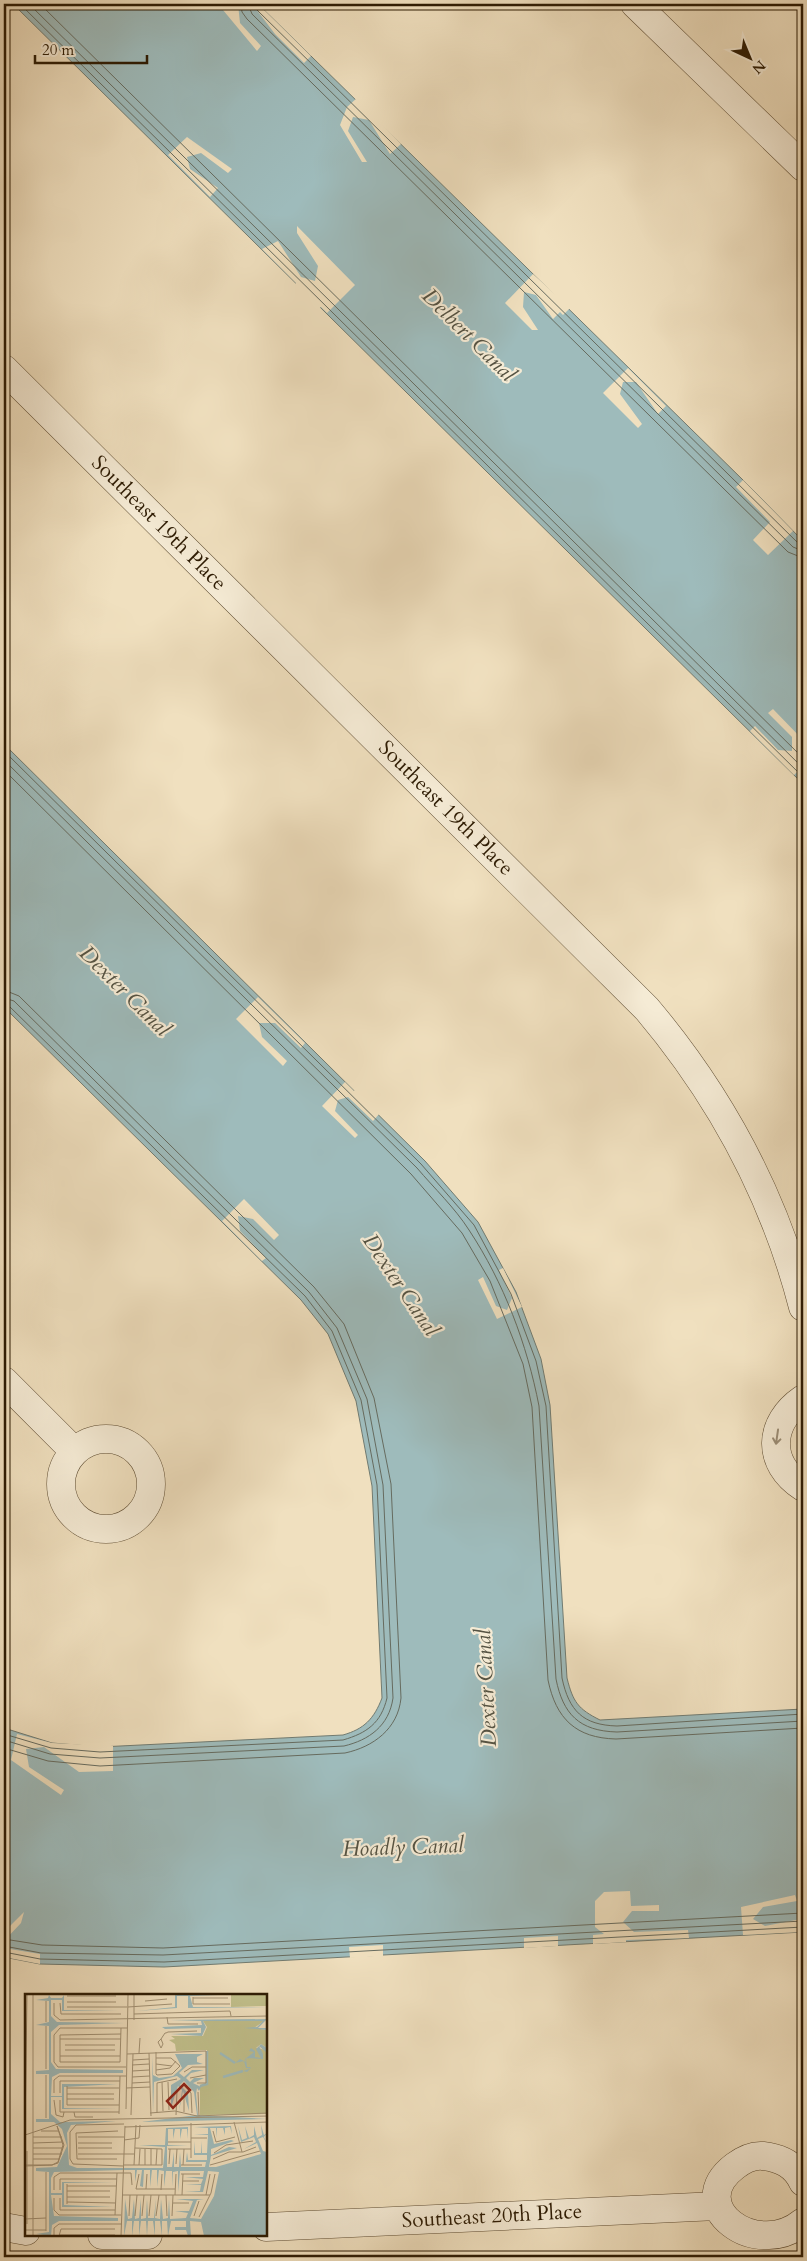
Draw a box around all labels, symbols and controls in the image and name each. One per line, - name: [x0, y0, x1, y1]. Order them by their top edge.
- scale bar: [35, 32, 148, 64]
- north arrow: [724, 32, 774, 82]
- text: 20 m: [42, 40, 74, 60]
- text: N: [748, 56, 770, 78]
- water label: Delbert Canal: [415, 281, 523, 389]
- street label: Southeast 19th Place: [85, 449, 233, 597]
- street label: Southeast 19th Place: [372, 734, 520, 882]
- water label: Dexter Canal: [73, 939, 178, 1044]
- water label: Dexter Canal: [356, 1228, 447, 1343]
- one-way arrow: [772, 1428, 782, 1444]
- water label: Dexter Canal: [468, 1627, 504, 1748]
- water label: Hoadly Canal: [342, 1830, 465, 1864]
- inset map: [25, 1994, 268, 2236]
- street label: Southeast 20th Place: [401, 2197, 583, 2235]

